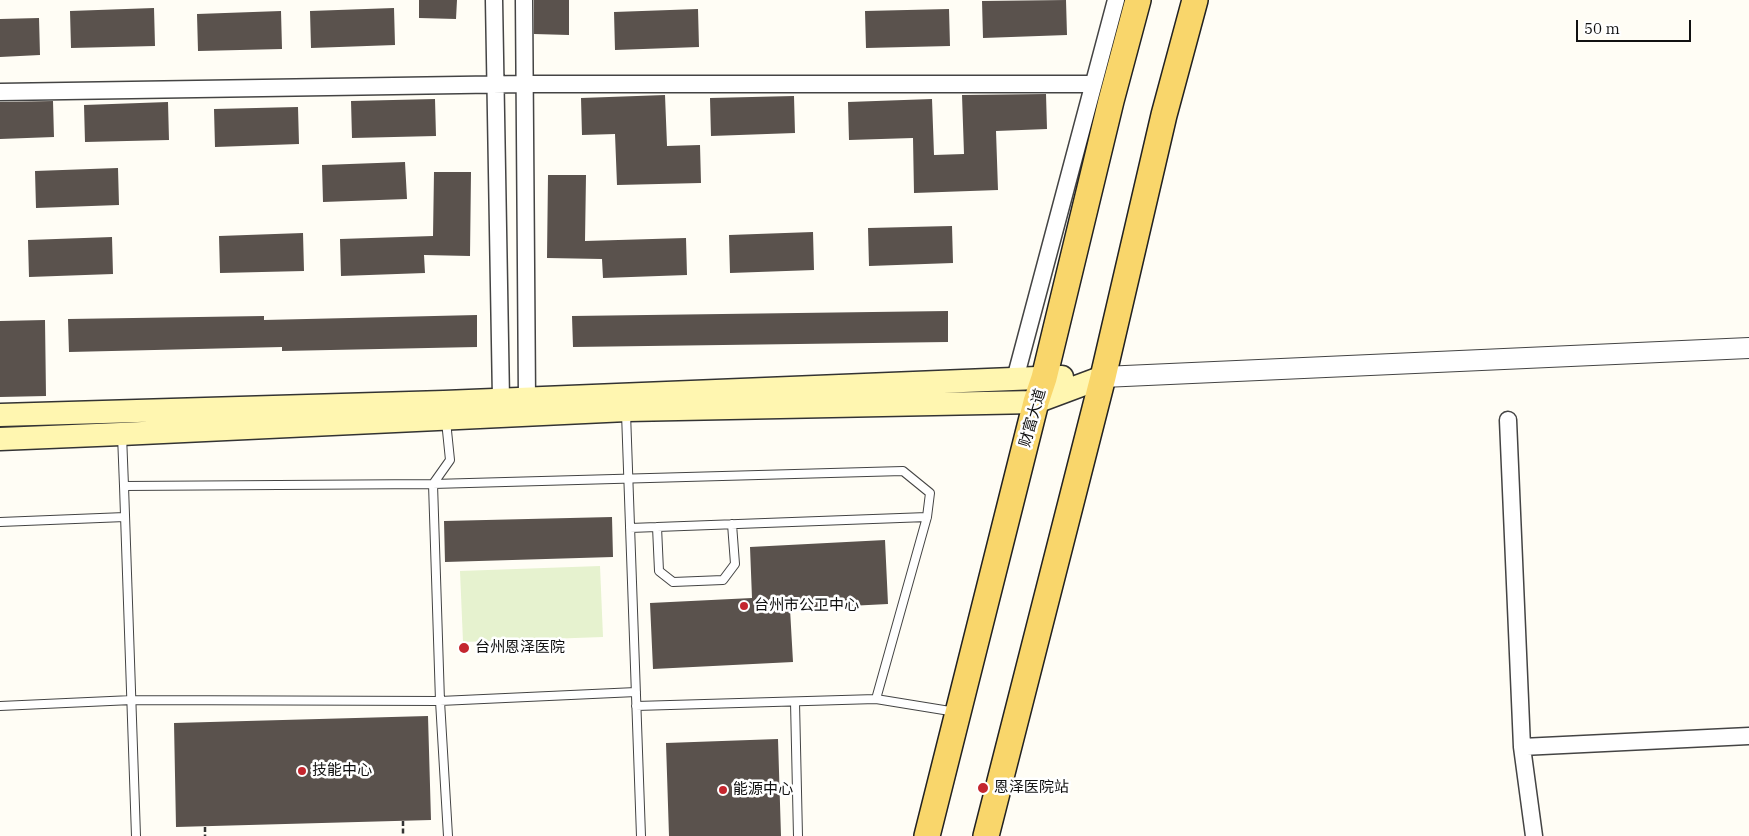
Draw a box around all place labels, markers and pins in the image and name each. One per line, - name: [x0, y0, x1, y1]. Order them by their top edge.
- place label: 台州市公卫中心: [754, 597, 859, 615]
- marker: 台州市公卫中心: [738, 600, 750, 612]
- place label: 台州恩泽医院: [475, 639, 565, 657]
- marker: 台州恩泽医院: [457, 641, 471, 655]
- place label: 技能中心: [312, 762, 372, 780]
- marker: 技能中心: [296, 765, 308, 777]
- place label: 恩泽医院站: [994, 779, 1069, 797]
- place label: 能源中心: [733, 781, 793, 799]
- marker: 恩泽医院站: [976, 781, 990, 795]
- marker: 能源中心: [717, 784, 729, 796]

